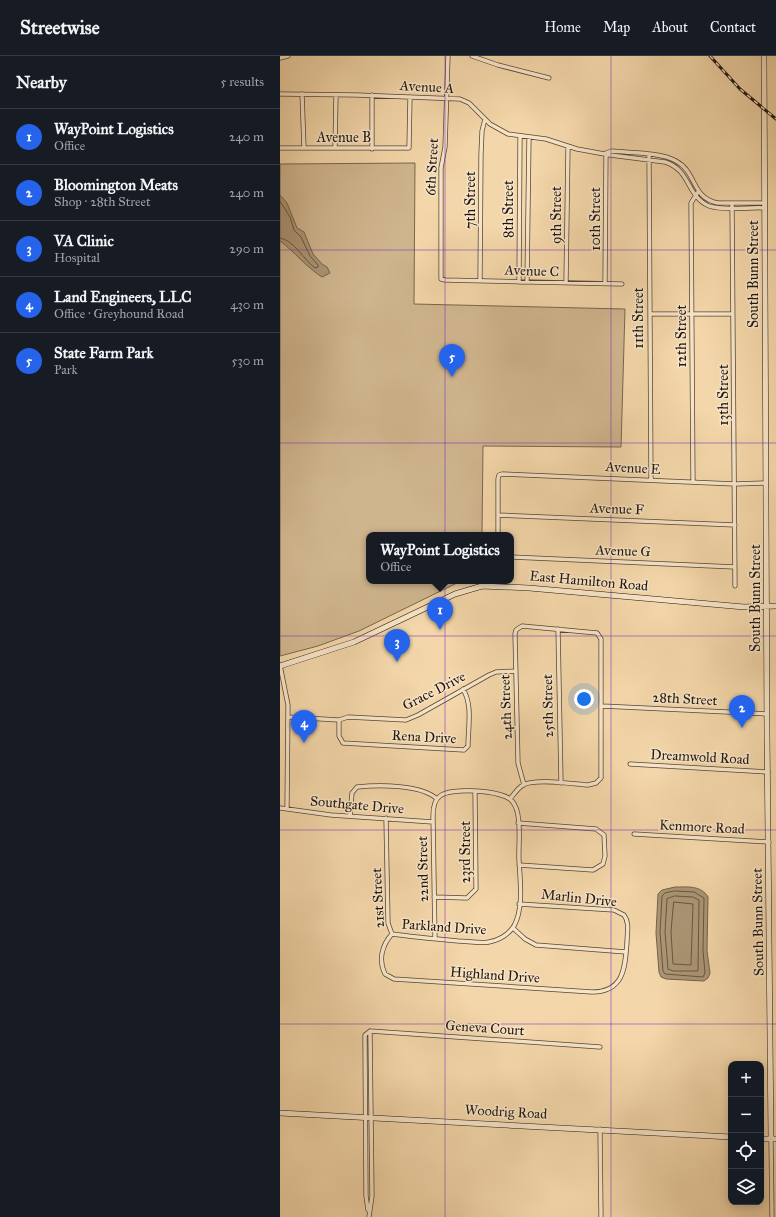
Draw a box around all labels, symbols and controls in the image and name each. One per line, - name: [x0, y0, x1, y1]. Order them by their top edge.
- text: Streetwise: [20, 16, 100, 39]
- text: Home: [544, 19, 581, 36]
- text: Map: [603, 19, 630, 36]
- text: About: [652, 19, 688, 36]
- text: Contact: [710, 19, 756, 36]
- text: Nearby: [16, 72, 67, 93]
- text: 5 results: [220, 74, 264, 90]
- street label: Avenue A: [398, 77, 455, 97]
- text: WayPoint Logistics: [54, 120, 174, 138]
- text: 1: [26, 129, 32, 145]
- text: 240 m: [229, 129, 264, 145]
- street label: Avenue B: [316, 129, 371, 146]
- text: Office: [54, 138, 85, 154]
- street label: 6th Street: [422, 138, 442, 196]
- street label: 7th Street: [462, 171, 479, 229]
- text: Bloomington Meats: [54, 176, 178, 194]
- street label: 8th Street: [500, 180, 517, 238]
- text: 2: [26, 185, 32, 201]
- text: 240 m: [229, 185, 264, 201]
- street label: 9th Street: [548, 186, 565, 244]
- street label: 10th Street: [587, 187, 604, 251]
- text: Shop · 28th Street: [54, 194, 151, 210]
- street label: South Bunn Street: [745, 220, 762, 328]
- text: VA Clinic: [54, 232, 114, 250]
- text: 3: [26, 241, 32, 257]
- text: 290 m: [229, 241, 264, 257]
- text: Hospital: [54, 250, 100, 266]
- street label: Avenue C: [503, 262, 560, 280]
- street label: 11th Street: [630, 287, 647, 349]
- text: Land Engineers, LLC: [54, 288, 191, 306]
- text: 4: [25, 297, 33, 313]
- text: 430 m: [230, 297, 264, 313]
- street label: 12th Street: [673, 304, 690, 367]
- text: Office · Greyhound Road: [54, 306, 184, 322]
- text: State Farm Park: [54, 344, 153, 362]
- pin: 5: [439, 344, 465, 377]
- text: 5: [26, 353, 32, 369]
- text: 530 m: [231, 353, 264, 369]
- text: Park: [54, 362, 78, 378]
- street label: 13th Street: [715, 364, 732, 426]
- street label: Avenue E: [604, 458, 661, 478]
- street label: Avenue F: [589, 500, 644, 518]
- popup: [366, 532, 514, 584]
- text: WayPoint Logistics: [380, 541, 500, 559]
- street label: Avenue G: [594, 542, 651, 560]
- street label: South Bunn Street: [747, 544, 764, 652]
- text: Office: [380, 559, 411, 575]
- street label: East Hamilton Road: [529, 567, 649, 595]
- pin: 1: [427, 597, 453, 630]
- pin: 3: [384, 629, 410, 662]
- street label: Grace Drive: [400, 668, 469, 714]
- street label: 24th Street: [496, 674, 516, 740]
- street label: 25th Street: [539, 674, 557, 738]
- your location: [574, 689, 594, 709]
- street label: 28th Street: [652, 689, 718, 709]
- pin: 2: [729, 695, 755, 728]
- pin: 4: [291, 710, 317, 743]
- street label: Rena Drive: [391, 727, 457, 747]
- street label: Dreamwold Road: [650, 746, 750, 768]
- street label: Southgate Drive: [309, 792, 405, 818]
- street label: Kenmore Road: [659, 816, 745, 838]
- street label: 23rd Street: [457, 821, 474, 883]
- street label: 22nd Street: [414, 836, 432, 902]
- street label: 21st Street: [368, 867, 388, 929]
- street label: South Bunn Street: [749, 868, 767, 976]
- street label: Marlin Drive: [540, 886, 618, 910]
- street label: Parkland Drive: [401, 916, 487, 938]
- street label: Highland Drive: [450, 963, 541, 987]
- street label: Geneva Court: [445, 1017, 525, 1039]
- map controls: [728, 1061, 764, 1205]
- button: +: [728, 1061, 764, 1097]
- button: −: [728, 1097, 764, 1133]
- street label: Woodrig Road: [464, 1101, 548, 1123]
- button: locate: [728, 1133, 764, 1169]
- button: layers: [728, 1169, 764, 1205]

